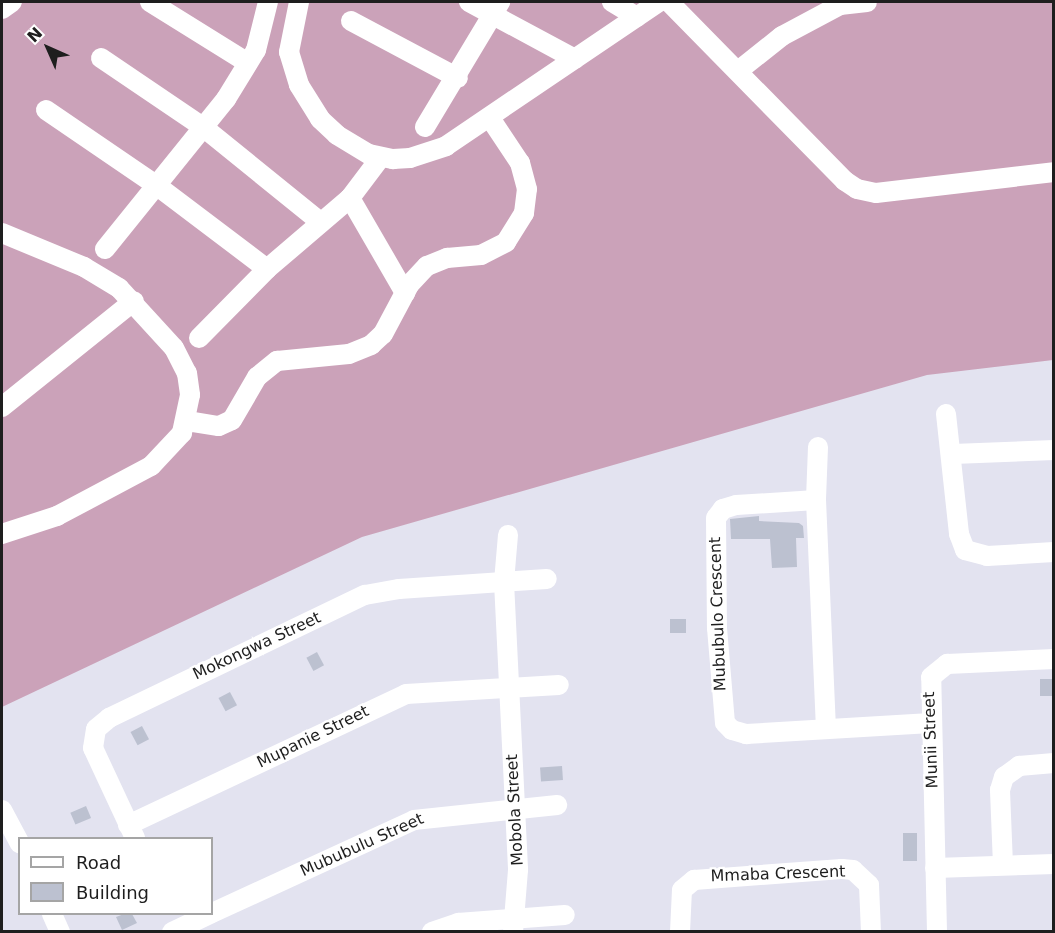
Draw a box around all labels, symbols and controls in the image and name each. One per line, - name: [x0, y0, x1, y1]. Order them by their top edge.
- north arrow: [18, 18, 78, 78]
- text: N: [23, 23, 46, 46]
- street label: Mububulo Crescent: [706, 536, 730, 692]
- street label: Mokongwa Street: [190, 608, 324, 684]
- street label: Munii Street: [920, 691, 942, 789]
- street label: Mupanie Street: [254, 702, 372, 772]
- street label: Mobola Street: [502, 754, 528, 866]
- street label: Mububulu Street: [297, 809, 427, 881]
- legend: [18, 837, 213, 915]
- text: Road: [76, 852, 121, 873]
- street label: Mmaba Crescent: [710, 862, 846, 886]
- text: Building: [76, 882, 149, 903]

